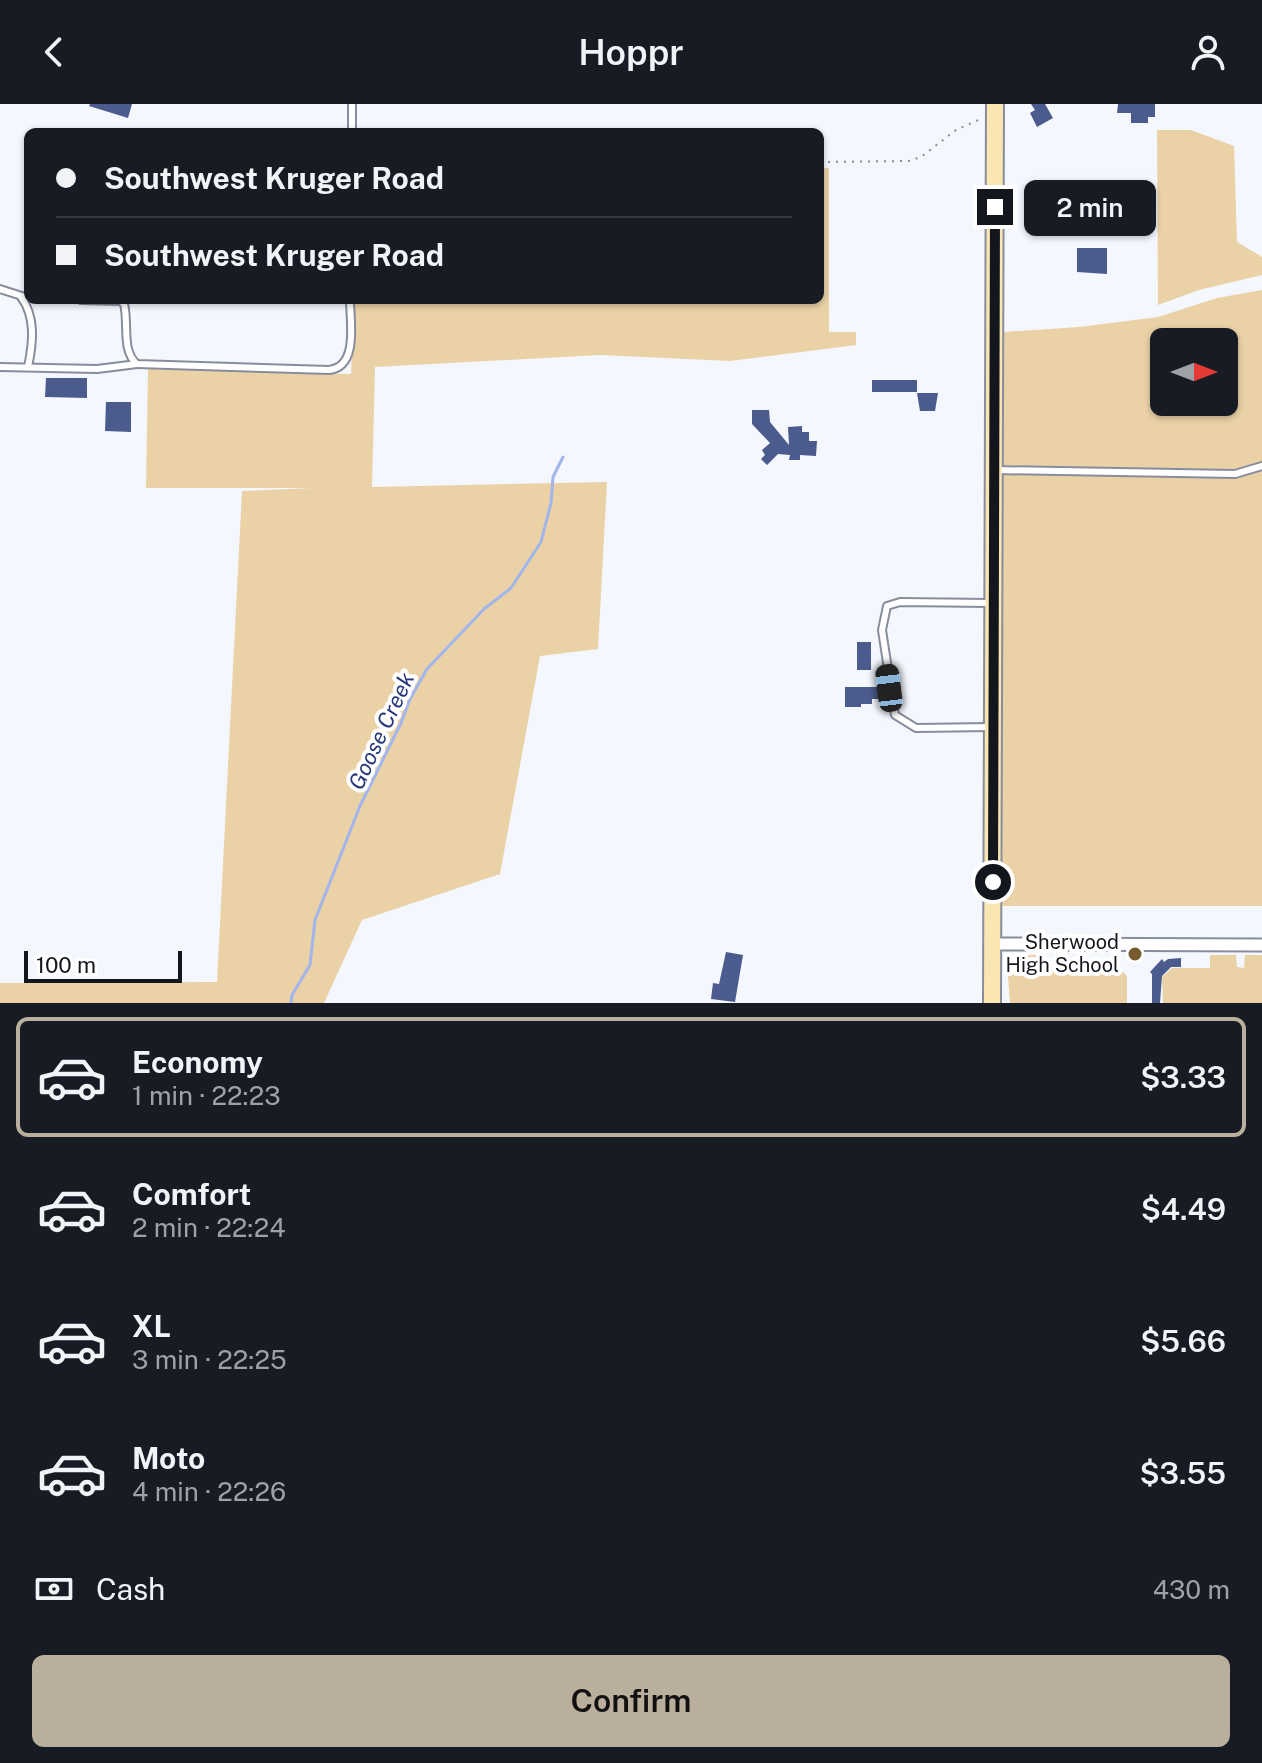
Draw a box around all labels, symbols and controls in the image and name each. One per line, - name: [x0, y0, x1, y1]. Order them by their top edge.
- icon: back: [32, 30, 76, 74]
- icon: person: [1186, 30, 1230, 74]
- text: Hoppr: [578, 31, 684, 73]
- text: Southwest Kruger Road: [104, 160, 444, 196]
- callout: 2 min: [1023, 179, 1155, 235]
- route end: [977, 189, 1013, 225]
- text: 2 min: [1056, 192, 1124, 223]
- text: Southwest Kruger Road: [104, 237, 444, 273]
- north arrow: [1150, 328, 1238, 416]
- map controls: [1150, 328, 1238, 416]
- car: [874, 663, 904, 713]
- water label: Goose Creek: [343, 668, 419, 794]
- route start: [975, 864, 1011, 900]
- place label: Sherwood High School: [1006, 930, 1119, 977]
- marker: Sherwood High School: [1126, 945, 1144, 963]
- scale bar: [24, 947, 182, 983]
- text: 100 m: [36, 952, 96, 978]
- icon: car: [36, 1041, 108, 1113]
- text: Economy: [132, 1044, 263, 1080]
- text: $3.33: [1140, 1059, 1226, 1095]
- text: 1 min · 22:23: [132, 1080, 281, 1111]
- icon: car: [36, 1173, 108, 1245]
- text: Comfort: [132, 1176, 251, 1212]
- text: $4.49: [1141, 1191, 1226, 1227]
- text: 2 min · 22:24: [132, 1212, 286, 1243]
- icon: car: [36, 1305, 108, 1377]
- text: XL: [132, 1308, 171, 1344]
- text: $5.66: [1140, 1323, 1226, 1359]
- text: 3 min · 22:25: [132, 1344, 287, 1375]
- icon: car: [36, 1437, 108, 1509]
- text: Moto: [132, 1440, 205, 1476]
- text: $3.55: [1139, 1455, 1226, 1491]
- text: 4 min · 22:26: [132, 1476, 286, 1507]
- icon: cash: [32, 1567, 76, 1611]
- text: Cash: [96, 1571, 165, 1607]
- text: 430 m: [1153, 1574, 1230, 1605]
- button: Confirm: [32, 1655, 1230, 1747]

